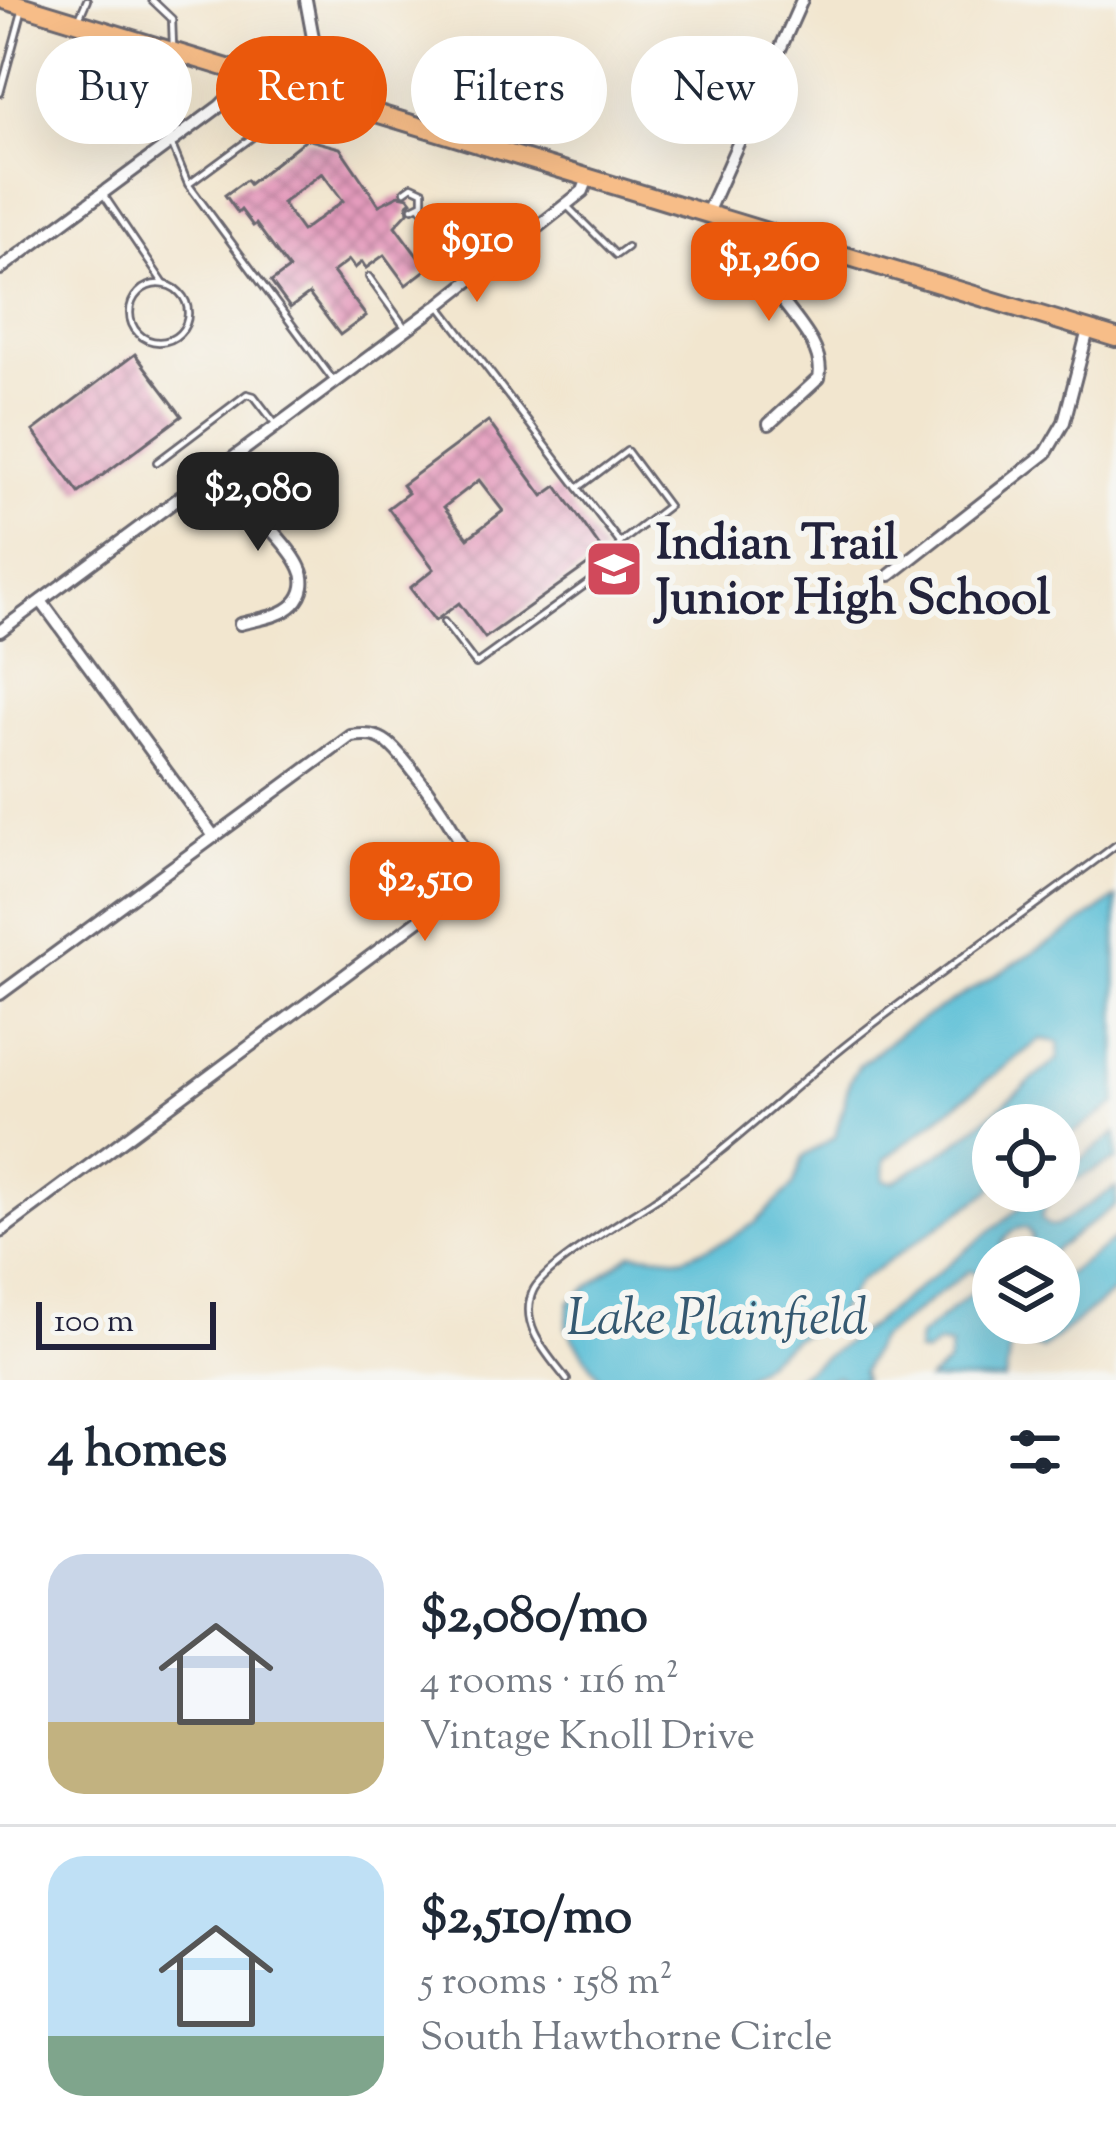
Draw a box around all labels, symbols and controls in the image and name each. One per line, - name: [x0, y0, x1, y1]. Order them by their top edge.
- chip: Buy: [36, 36, 192, 144]
- chip: Rent: [216, 36, 387, 144]
- chip: Filters: [411, 36, 607, 144]
- chip: New: [631, 36, 798, 144]
- pin: $910: [406, 203, 548, 305]
- text: $910: [440, 214, 514, 270]
- pin: $1,260: [671, 222, 867, 324]
- text: $1,260: [718, 233, 820, 289]
- pin: $2,080: [160, 452, 356, 554]
- text: $2,080: [204, 463, 312, 519]
- place label: Indian Trail Junior High School: [653, 512, 1051, 636]
- school or university icon: Indian Trail Junior High School: [583, 538, 645, 600]
- pin: $2,510: [327, 842, 523, 944]
- text: $2,510: [377, 853, 473, 909]
- map controls: [972, 1104, 1080, 1344]
- button: locate: [972, 1104, 1080, 1212]
- button: layers: [972, 1236, 1080, 1344]
- water label: Lake Plainfield: [566, 1284, 868, 1357]
- scale bar: [36, 1296, 216, 1349]
- text: 100 m: [54, 1299, 134, 1347]
- text: 4 homes: [48, 1416, 227, 1489]
- icon: filters: [1002, 1419, 1068, 1485]
- text: $2,080/mo: [420, 1582, 648, 1655]
- icon: home: [144, 1602, 288, 1746]
- text: 4 rooms · 116 m²: [420, 1655, 679, 1711]
- text: Vintage Knoll Drive: [420, 1711, 755, 1767]
- text: $2,510/mo: [420, 1883, 632, 1956]
- icon: home: [144, 1904, 288, 2048]
- text: 5 rooms · 158 m²: [420, 1956, 673, 2012]
- text: South Hawthorne Circle: [420, 2012, 832, 2068]

